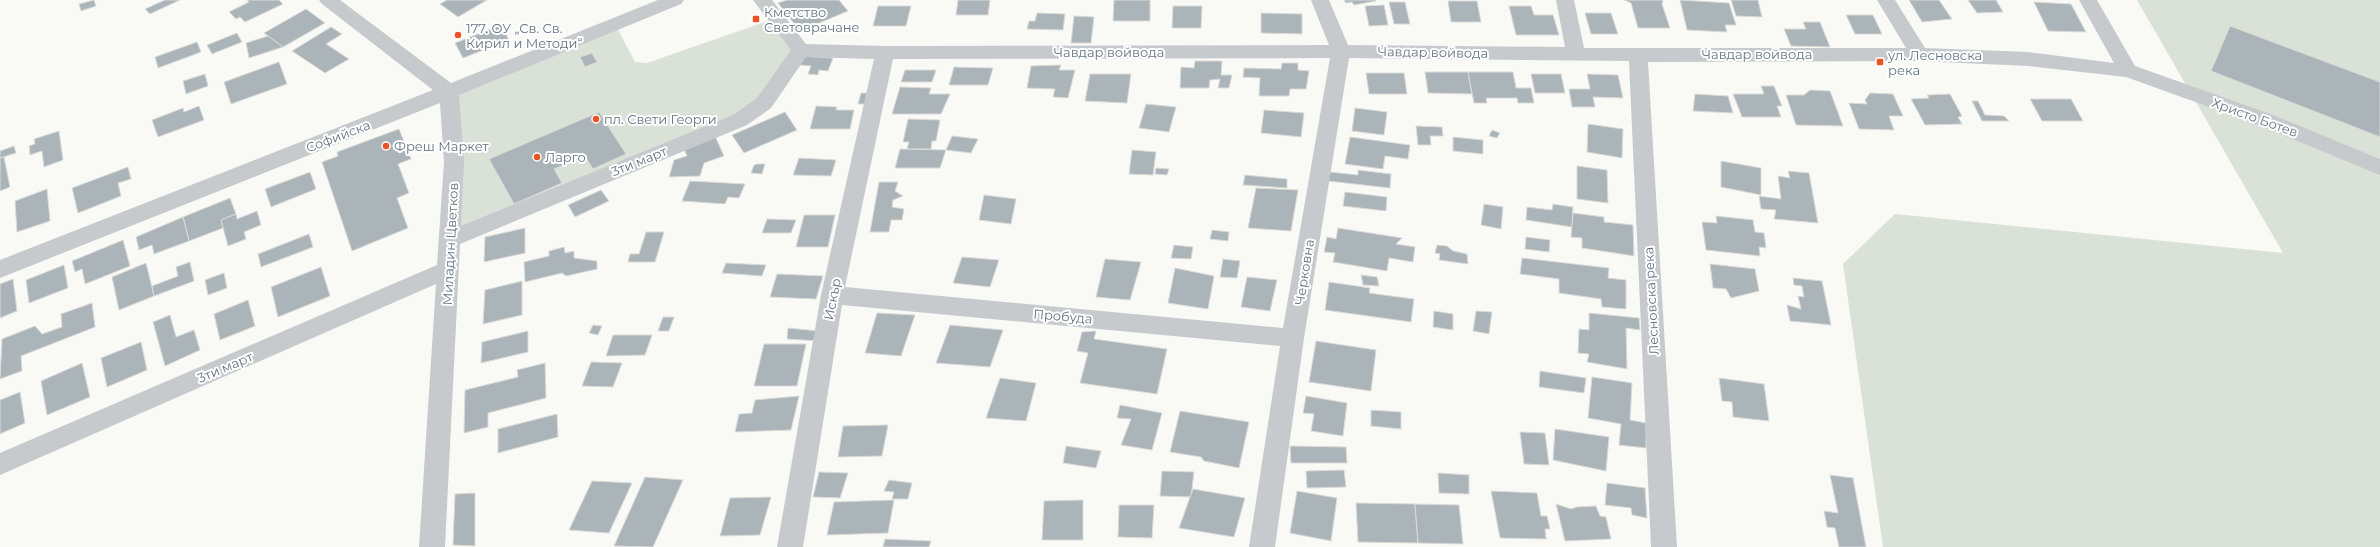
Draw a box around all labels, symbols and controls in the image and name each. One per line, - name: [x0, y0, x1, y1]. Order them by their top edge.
- place label: Кметство Световрачане: [764, 4, 860, 35]
- marker: Кметство Световрачане: [751, 14, 761, 24]
- place label: 177. ОУ „Св. Св. Кирил и Методи“: [466, 20, 583, 51]
- marker: 177. ОУ „Св. Св. Кирил и Методи“: [453, 30, 463, 40]
- street label: Чавдар войвода: [1378, 43, 1488, 61]
- street label: Чавдар войвода: [1054, 44, 1164, 60]
- street label: Чавдар войвода: [1702, 46, 1812, 62]
- place label: ул. Лесновска река: [1887, 47, 1982, 78]
- marker: ул. Лесновска река: [1875, 57, 1885, 67]
- street label: Христо Ботев: [2210, 94, 2300, 140]
- place label: пл. Свети Георги: [604, 111, 717, 127]
- marker: пл. Свети Георги: [591, 114, 601, 124]
- street label: Софийска: [304, 116, 372, 156]
- place label: Фреш Маркет: [394, 138, 489, 154]
- marker: Фреш Маркет: [381, 141, 391, 151]
- street label: 3ти март: [609, 142, 670, 179]
- place label: Ларго: [545, 149, 586, 165]
- marker: Ларго: [532, 152, 542, 162]
- street label: Миладин Цветков: [439, 182, 461, 306]
- street label: Черковна: [1291, 238, 1317, 306]
- street label: Лесновска река: [1640, 247, 1662, 355]
- street label: Искър: [820, 277, 844, 321]
- street label: Пробуда: [1033, 305, 1093, 327]
- street label: 3ти март: [195, 348, 256, 386]

